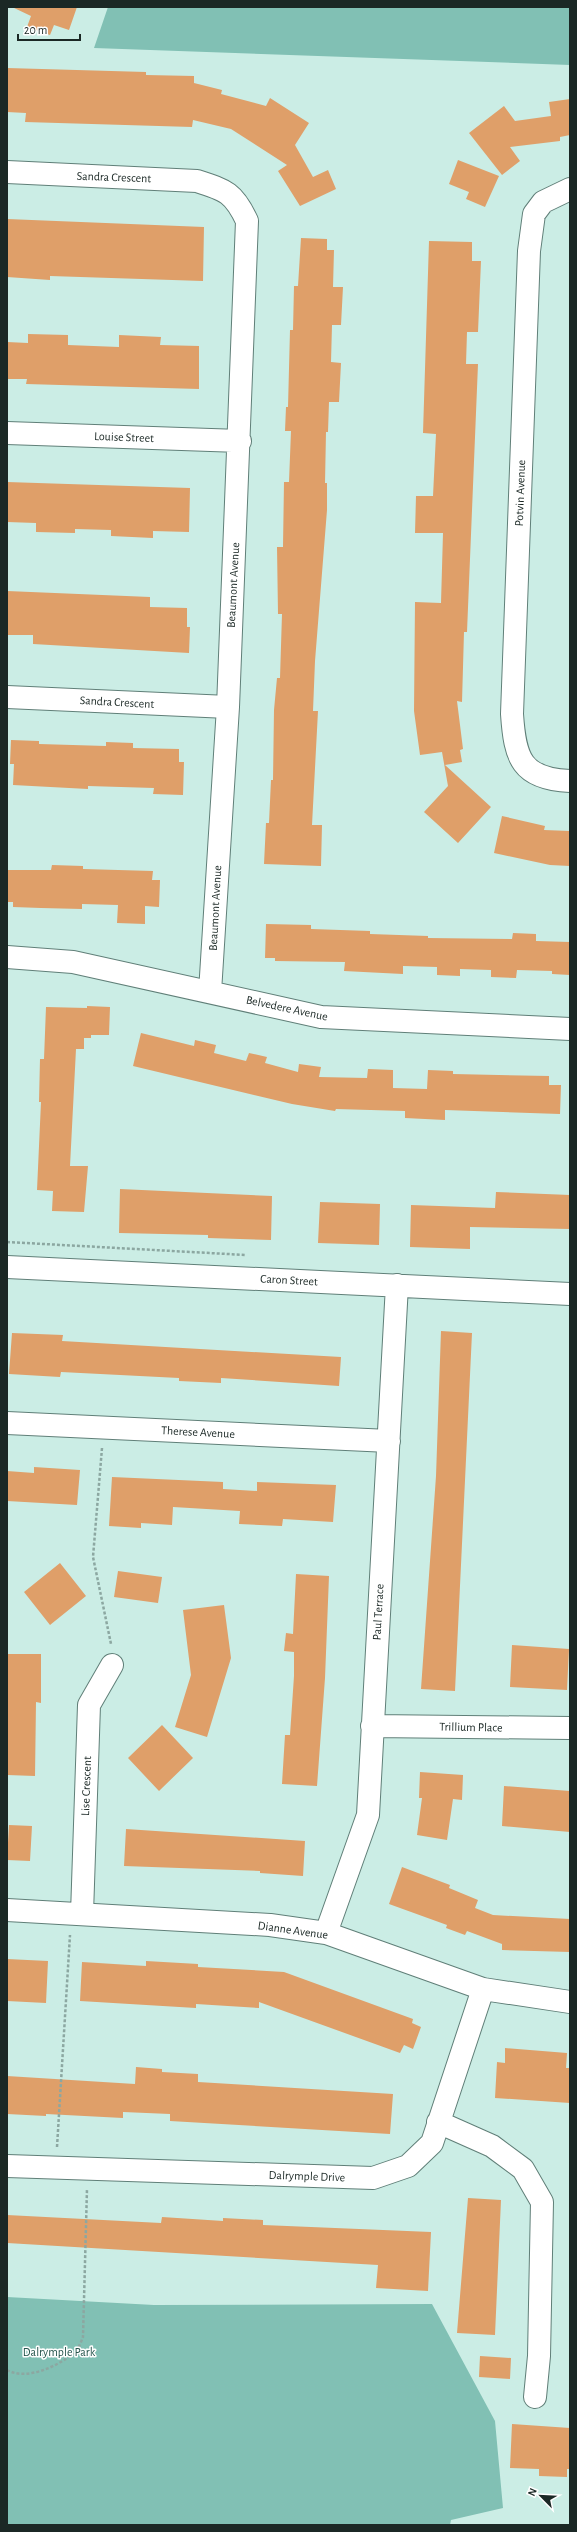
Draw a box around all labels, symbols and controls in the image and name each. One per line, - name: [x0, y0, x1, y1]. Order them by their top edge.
- scale bar: [18, 16, 80, 42]
- text: 20 m: [24, 24, 47, 36]
- street label: Sandra Crescent: [77, 170, 152, 184]
- street label: Louise Street: [94, 430, 154, 444]
- street label: Potvin Avenue: [513, 460, 527, 526]
- street label: Beaumont Avenue: [225, 542, 241, 628]
- street label: Sandra Crescent: [79, 694, 155, 710]
- street label: Beaumont Avenue: [207, 865, 223, 951]
- street label: Belvedere Avenue: [245, 993, 329, 1023]
- street label: Caron Street: [260, 1272, 318, 1288]
- street label: Therese Avenue: [161, 1424, 235, 1440]
- street label: Paul Terrace: [371, 1583, 385, 1641]
- street label: Trillium Place: [439, 1720, 503, 1734]
- street label: Lise Crescent: [79, 1756, 93, 1816]
- street label: Dianne Avenue: [257, 1919, 329, 1941]
- street label: Dalrymple Drive: [268, 2169, 345, 2184]
- park label: Dalrymple Park: [23, 2346, 96, 2359]
- north arrow: [521, 2476, 561, 2516]
- text: N: [526, 2486, 539, 2498]

